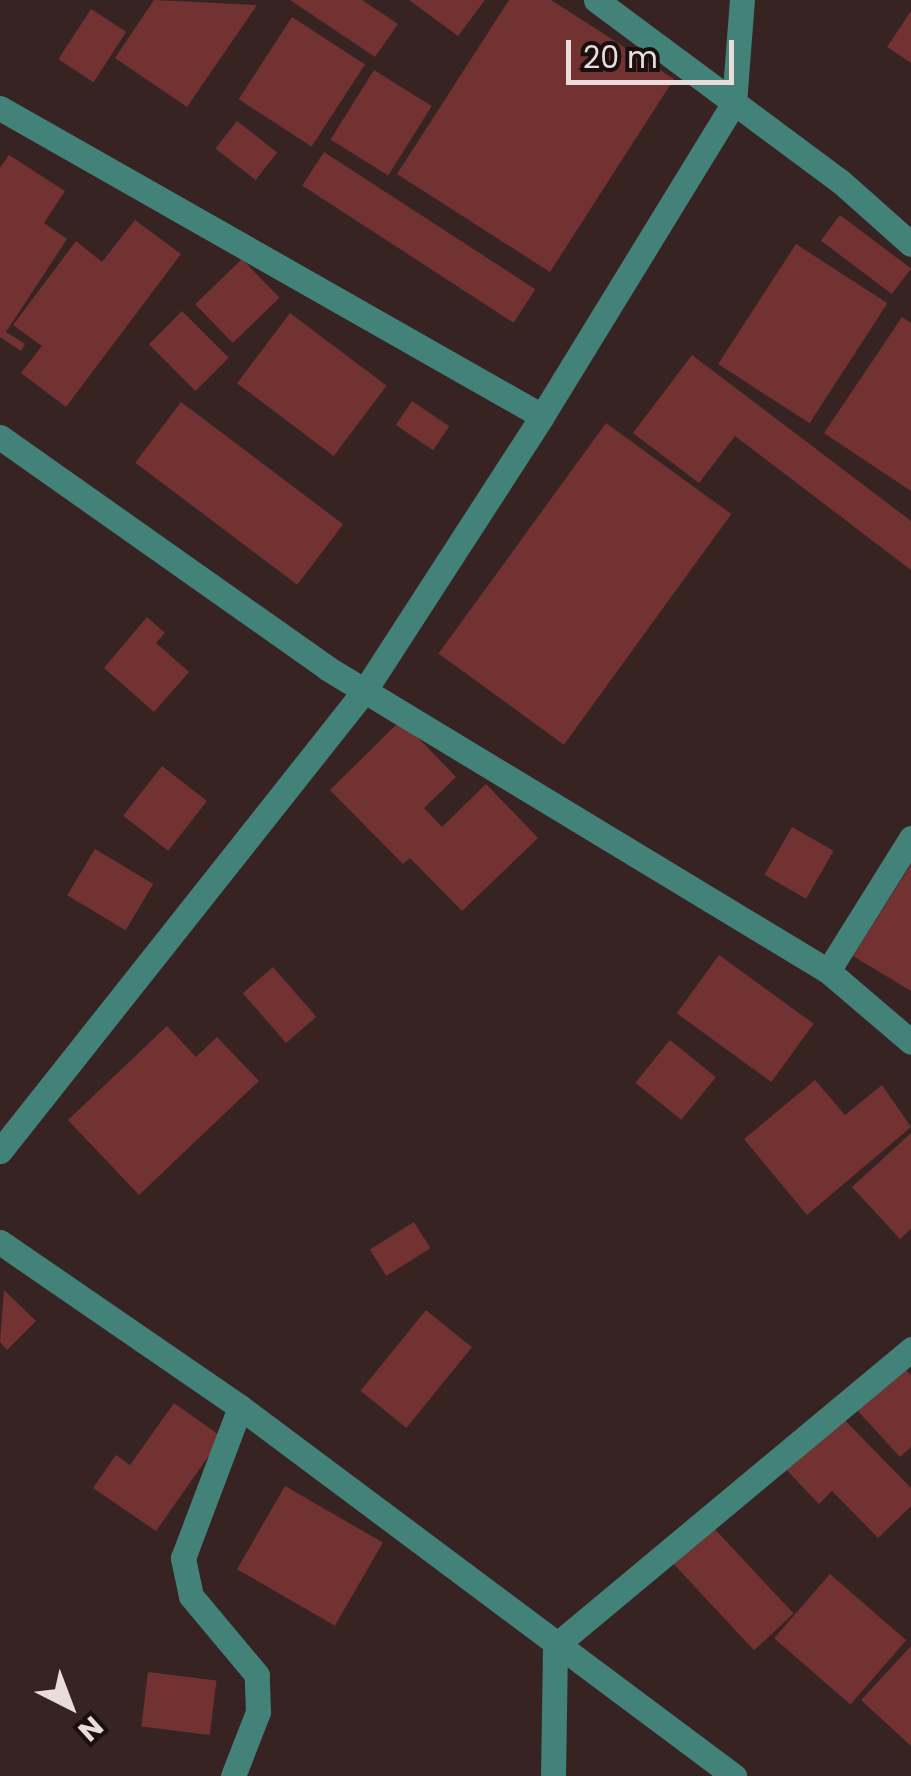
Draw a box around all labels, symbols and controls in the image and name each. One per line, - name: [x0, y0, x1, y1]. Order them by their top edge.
- scale bar: [571, 20, 738, 82]
- text: 20 m: [583, 36, 658, 79]
- north arrow: [20, 1656, 120, 1756]
- text: N: [70, 1707, 111, 1750]

